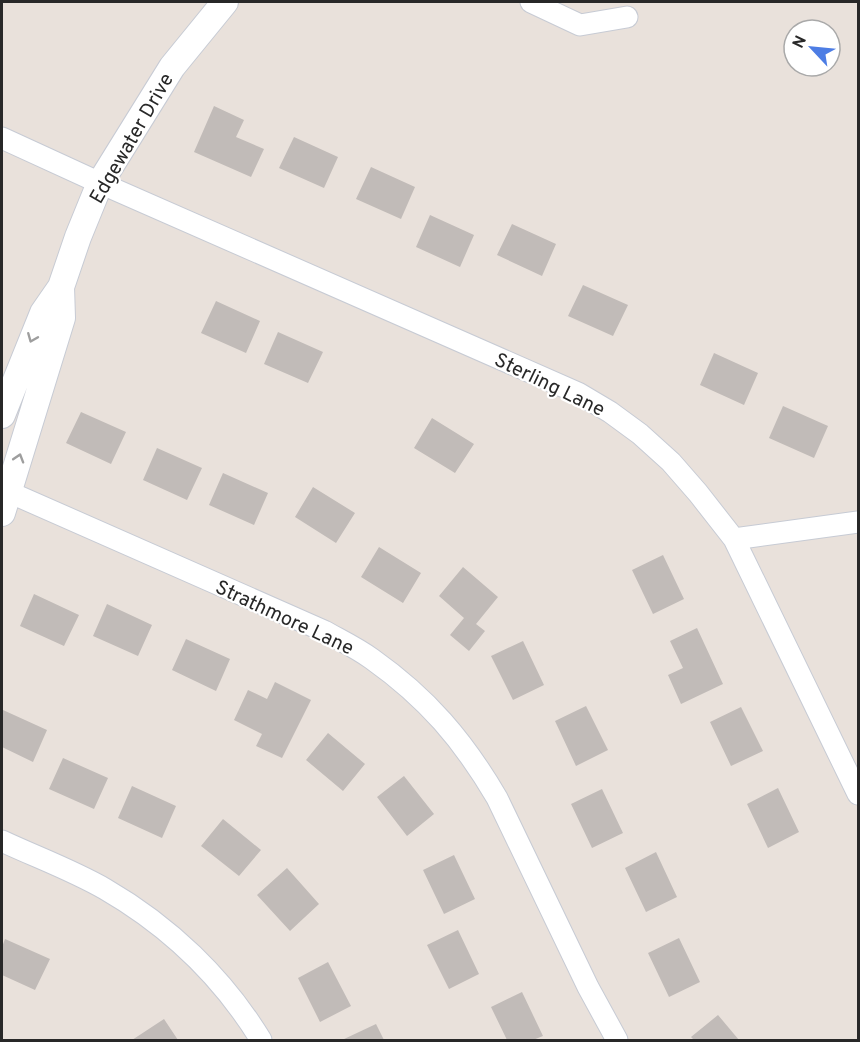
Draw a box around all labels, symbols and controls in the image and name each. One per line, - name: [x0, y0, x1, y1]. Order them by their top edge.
- north arrow: [782, 18, 842, 78]
- text: N: [789, 33, 812, 52]
- street label: Edgewater Drive: [85, 69, 181, 209]
- one-way arrow: [27, 332, 39, 343]
- street label: Sterling Lane: [490, 348, 609, 424]
- one-way arrow: [12, 453, 24, 464]
- street label: Strathmore Lane: [211, 575, 358, 662]

